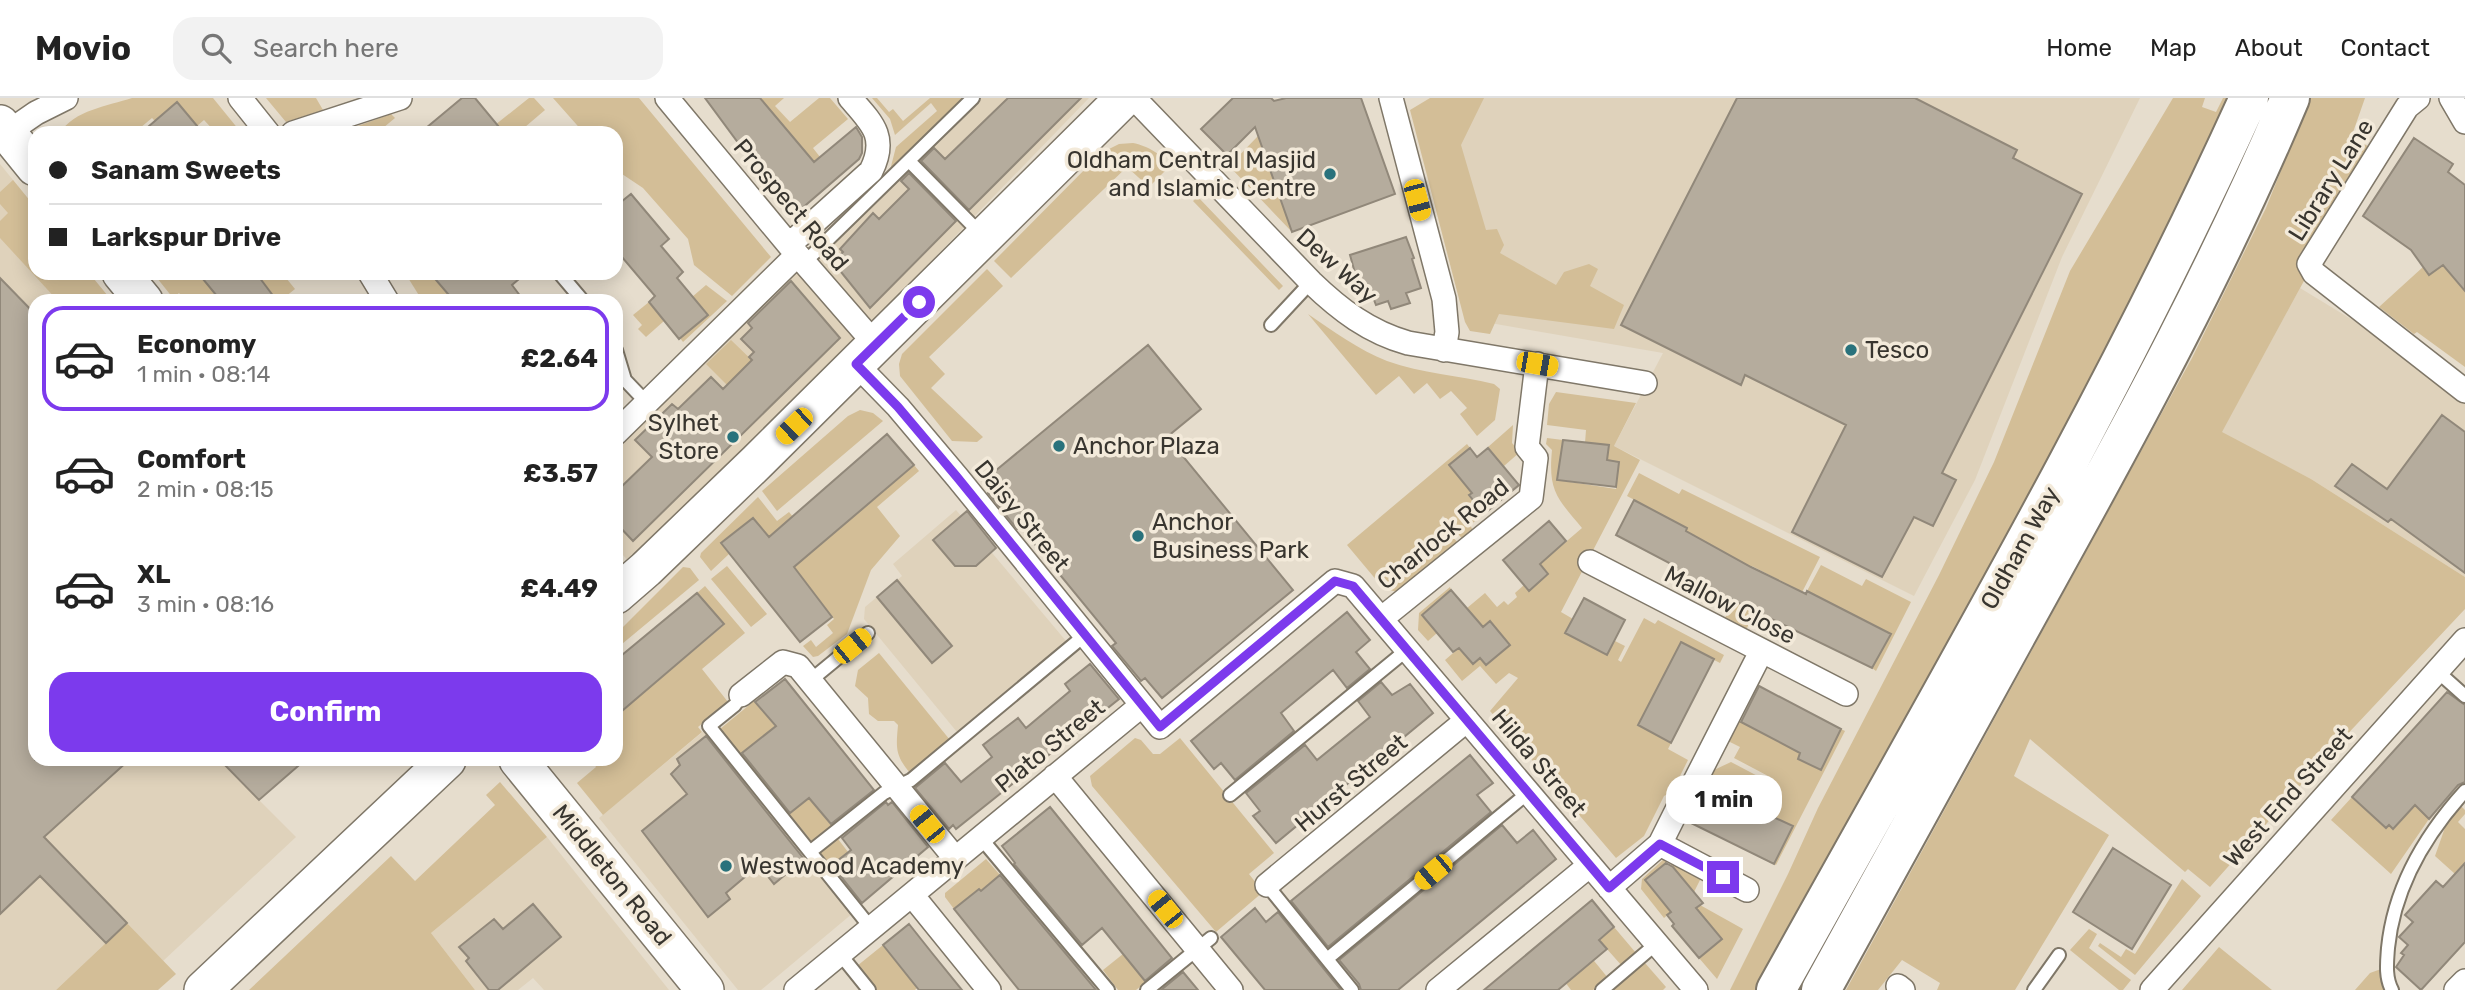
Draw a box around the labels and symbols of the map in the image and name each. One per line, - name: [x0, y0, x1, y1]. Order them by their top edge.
- street label: Library Lane: [2283, 114, 2379, 246]
- street label: Prospect Road: [728, 133, 854, 277]
- place label: Oldham Central Masjid and Islamic Centre: [1067, 146, 1316, 202]
- marker: Oldham Central Masjid and Islamic Centre: [1322, 166, 1338, 182]
- car: [1402, 177, 1433, 223]
- street label: Dew Way: [1291, 223, 1383, 309]
- route start: [903, 286, 935, 318]
- place label: Tesco: [1865, 336, 1929, 364]
- marker: Tesco: [1843, 342, 1859, 358]
- car: [1515, 350, 1560, 378]
- car: [772, 404, 817, 448]
- place label: Sylhet Store: [648, 409, 719, 465]
- marker: Sylhet Store: [725, 429, 741, 445]
- place label: Anchor Plaza: [1073, 432, 1220, 460]
- marker: Anchor Plaza: [1051, 438, 1067, 454]
- street label: Daisy Street: [969, 455, 1075, 577]
- street label: Charlock Road: [1372, 473, 1514, 595]
- street label: Oldham Way: [1975, 482, 2065, 614]
- place label: Anchor Business Park: [1152, 508, 1309, 564]
- marker: Anchor Business Park: [1130, 528, 1146, 544]
- street label: Mallow Close: [1660, 560, 1800, 650]
- car: [830, 625, 875, 667]
- street label: Plato Street: [990, 693, 1110, 799]
- street label: Hilda Street: [1486, 704, 1592, 822]
- street label: West End Street: [2218, 721, 2358, 873]
- street label: Hurst Street: [1289, 728, 1413, 838]
- callout: 1 min: [1665, 776, 1781, 824]
- street label: Middleton Road: [547, 799, 677, 951]
- car: [906, 801, 949, 847]
- car: [1411, 850, 1456, 894]
- place label: Westwood Academy: [740, 852, 964, 880]
- marker: Westwood Academy: [718, 858, 734, 874]
- route end: [1707, 861, 1739, 893]
- car: [1144, 886, 1187, 932]

